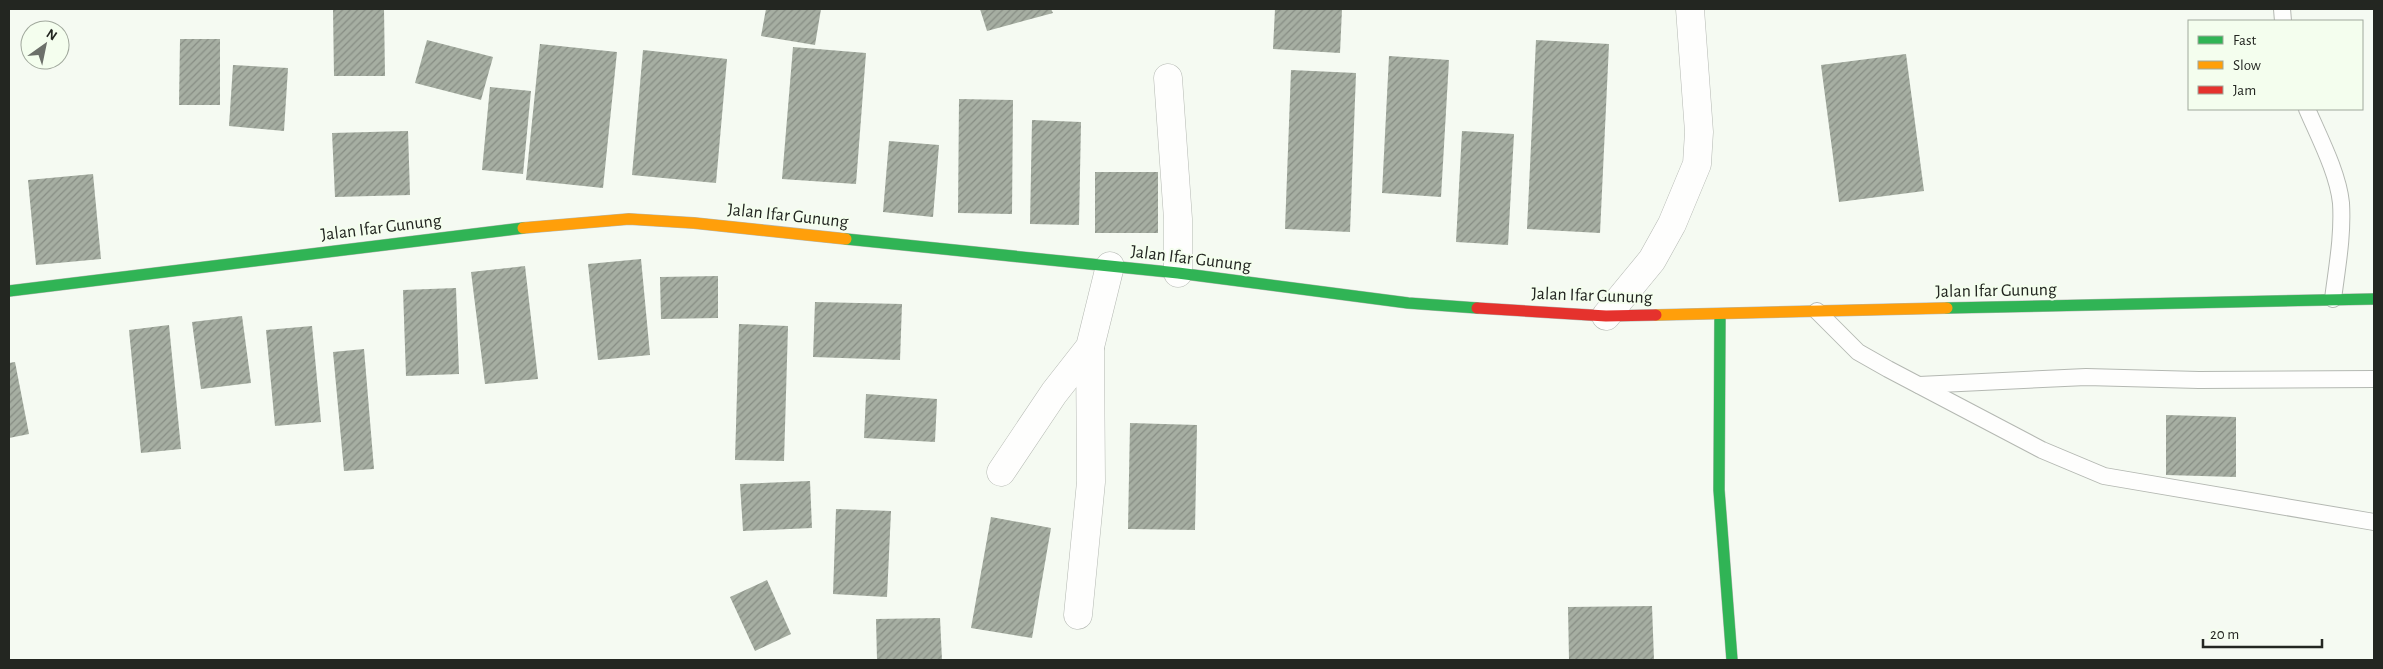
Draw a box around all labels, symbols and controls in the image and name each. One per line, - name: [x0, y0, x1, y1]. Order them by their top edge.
- north arrow: [20, 20, 70, 70]
- legend: [2188, 20, 2363, 110]
- text: N: [44, 26, 59, 43]
- text: Fast: [2233, 33, 2257, 48]
- text: Slow: [2233, 58, 2261, 73]
- text: Jam: [2233, 83, 2256, 98]
- street label: Jalan Ifar Gunung: [727, 201, 849, 231]
- street label: Jalan Ifar Gunung: [320, 212, 443, 244]
- street label: Jalan Ifar Gunung: [1130, 243, 1252, 275]
- street label: Jalan Ifar Gunung: [1935, 281, 2057, 301]
- street label: Jalan Ifar Gunung: [1531, 285, 1653, 307]
- scale bar: [2203, 616, 2322, 648]
- text: 20 m: [2210, 627, 2239, 642]

